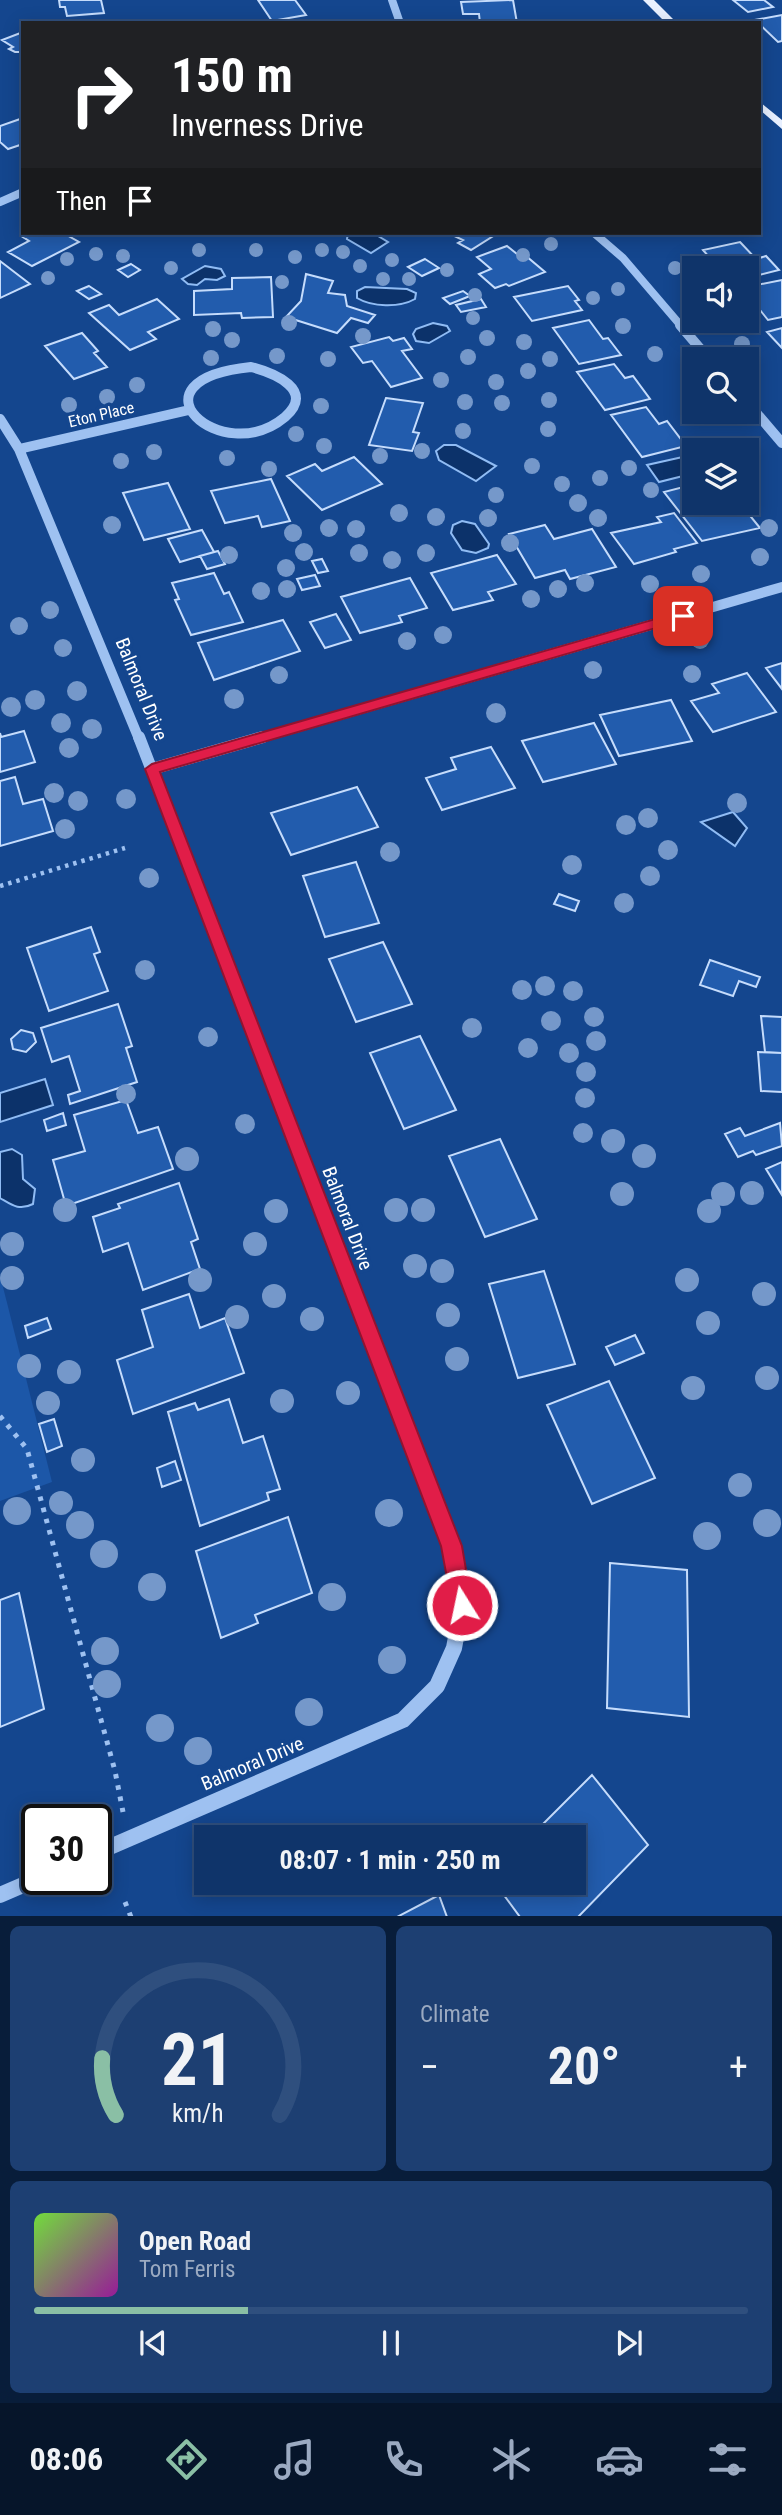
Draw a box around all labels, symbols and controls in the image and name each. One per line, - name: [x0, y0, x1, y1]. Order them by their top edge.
- text: 150 m: [171, 47, 293, 104]
- icon: right: [56, 49, 147, 140]
- text: Inverness Drive: [171, 106, 364, 144]
- icon: arrive: [121, 182, 159, 220]
- text: Then: [56, 186, 107, 216]
- map controls: [682, 256, 759, 515]
- button: sound: [682, 256, 759, 333]
- button: search: [682, 347, 759, 424]
- street label: Eton Place: [66, 398, 136, 431]
- button: layers: [682, 438, 759, 515]
- pin: [653, 586, 713, 646]
- icon: arrive: [664, 597, 702, 635]
- street label: Balmoral Drive: [110, 634, 173, 744]
- street label: Balmoral Drive: [317, 1163, 378, 1273]
- position arrow: [425, 1568, 499, 1642]
- street label: Balmoral Drive: [198, 1732, 307, 1795]
- speed limit sign: 30: [21, 1804, 112, 1895]
- text: 08:07 · 1 min · 250 m: [280, 1845, 500, 1875]
- text: Climate: [420, 2001, 490, 2028]
- text: 21: [161, 2017, 235, 2103]
- text: 20°: [548, 2036, 620, 2097]
- text: −: [420, 2045, 439, 2089]
- text: +: [729, 2045, 748, 2089]
- text: km/h: [172, 2098, 224, 2127]
- text: Open Road: [139, 2226, 251, 2256]
- text: Tom Ferris: [139, 2256, 235, 2283]
- icon: previous: [134, 2324, 172, 2362]
- icon: pause: [372, 2324, 410, 2362]
- icon: next: [610, 2324, 648, 2362]
- icon: directions: [162, 2435, 211, 2484]
- icon: music: [270, 2435, 319, 2484]
- icon: phone: [379, 2435, 428, 2484]
- icon: climate: [487, 2435, 536, 2484]
- icon: car: [595, 2435, 644, 2484]
- icon: filters: [703, 2435, 752, 2484]
- text: 08:06: [30, 2440, 103, 2478]

